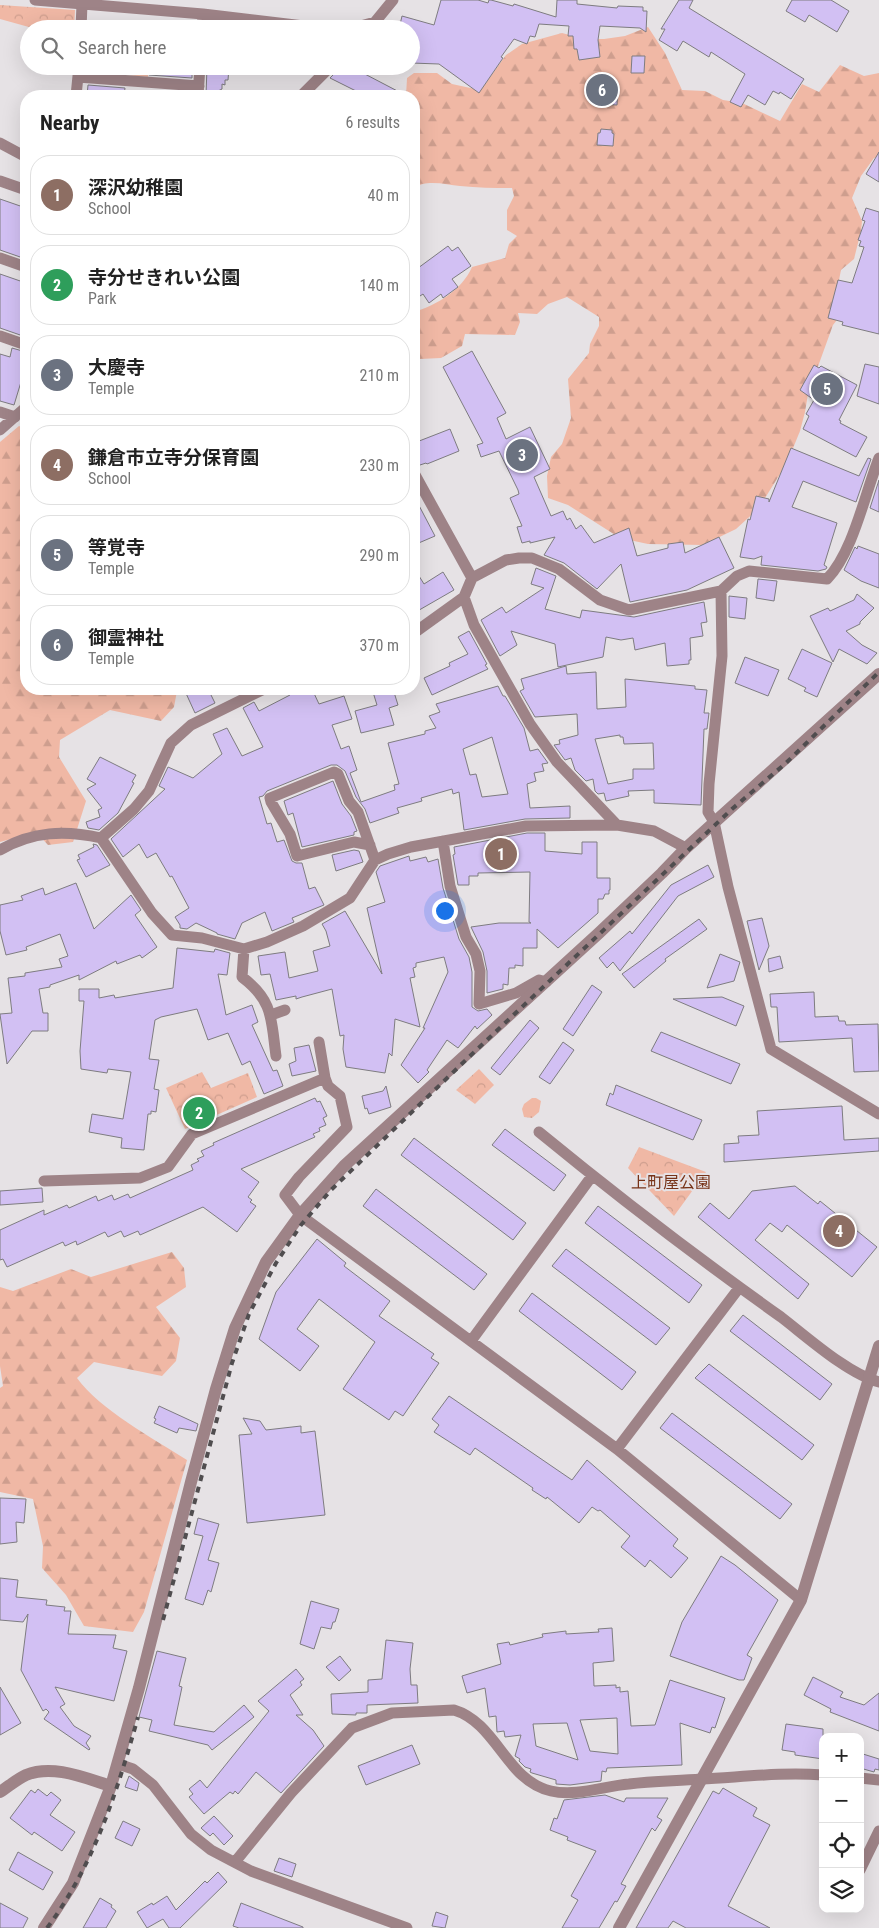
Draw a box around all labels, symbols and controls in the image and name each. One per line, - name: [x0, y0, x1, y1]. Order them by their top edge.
- search box: [20, 20, 420, 75]
- icon: search: [38, 34, 66, 62]
- text: Search here: [78, 36, 166, 59]
- pin: 6: [586, 71, 618, 109]
- text: Nearby: [40, 111, 99, 135]
- text: 6 results: [345, 113, 400, 132]
- text: 深沢幼稚園: [88, 176, 183, 199]
- text: 1: [53, 186, 61, 205]
- text: 40 m: [367, 186, 399, 205]
- text: School: [88, 199, 131, 218]
- text: 寺分せきれい公園: [88, 266, 240, 289]
- text: 2: [53, 276, 61, 295]
- text: 140 m: [360, 276, 399, 295]
- text: Park: [88, 289, 117, 308]
- text: 大慶寺: [88, 356, 145, 379]
- text: 3: [53, 366, 61, 385]
- text: 210 m: [360, 366, 399, 385]
- pin: 5: [811, 370, 843, 408]
- text: Temple: [88, 379, 134, 398]
- pin: 3: [506, 436, 538, 474]
- text: 鎌倉市立寺分保育園: [88, 446, 259, 469]
- text: 4: [53, 456, 61, 475]
- text: 230 m: [360, 456, 399, 475]
- text: School: [88, 469, 131, 488]
- text: 等覚寺: [88, 536, 145, 559]
- text: 5: [53, 546, 61, 565]
- text: 290 m: [360, 546, 399, 565]
- text: Temple: [88, 559, 134, 578]
- text: 御霊神社: [88, 626, 164, 649]
- text: 6: [53, 636, 61, 655]
- text: 370 m: [360, 636, 399, 655]
- text: Temple: [88, 649, 134, 668]
- pin: 1: [485, 835, 517, 873]
- your location: [432, 898, 458, 924]
- pin: 2: [183, 1094, 215, 1132]
- park label: 上町屋公園: [631, 1173, 711, 1192]
- pin: 4: [823, 1212, 855, 1250]
- map controls: [819, 1733, 864, 1913]
- button: +: [819, 1733, 864, 1778]
- button: −: [819, 1778, 864, 1823]
- button: locate: [819, 1823, 864, 1868]
- button: layers: [819, 1868, 864, 1913]

